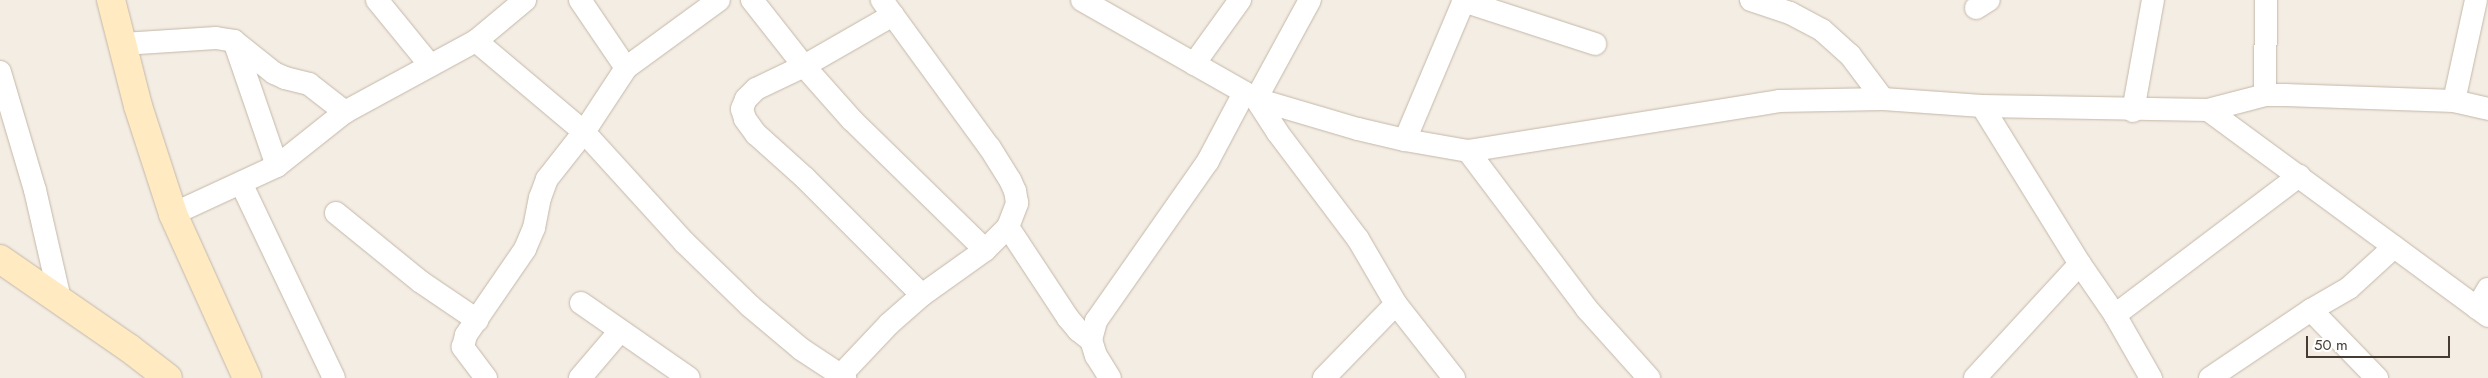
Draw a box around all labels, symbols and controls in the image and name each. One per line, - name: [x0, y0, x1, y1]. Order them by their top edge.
- scale bar: [2308, 326, 2452, 358]
- text: 50 m: [2314, 334, 2348, 356]

